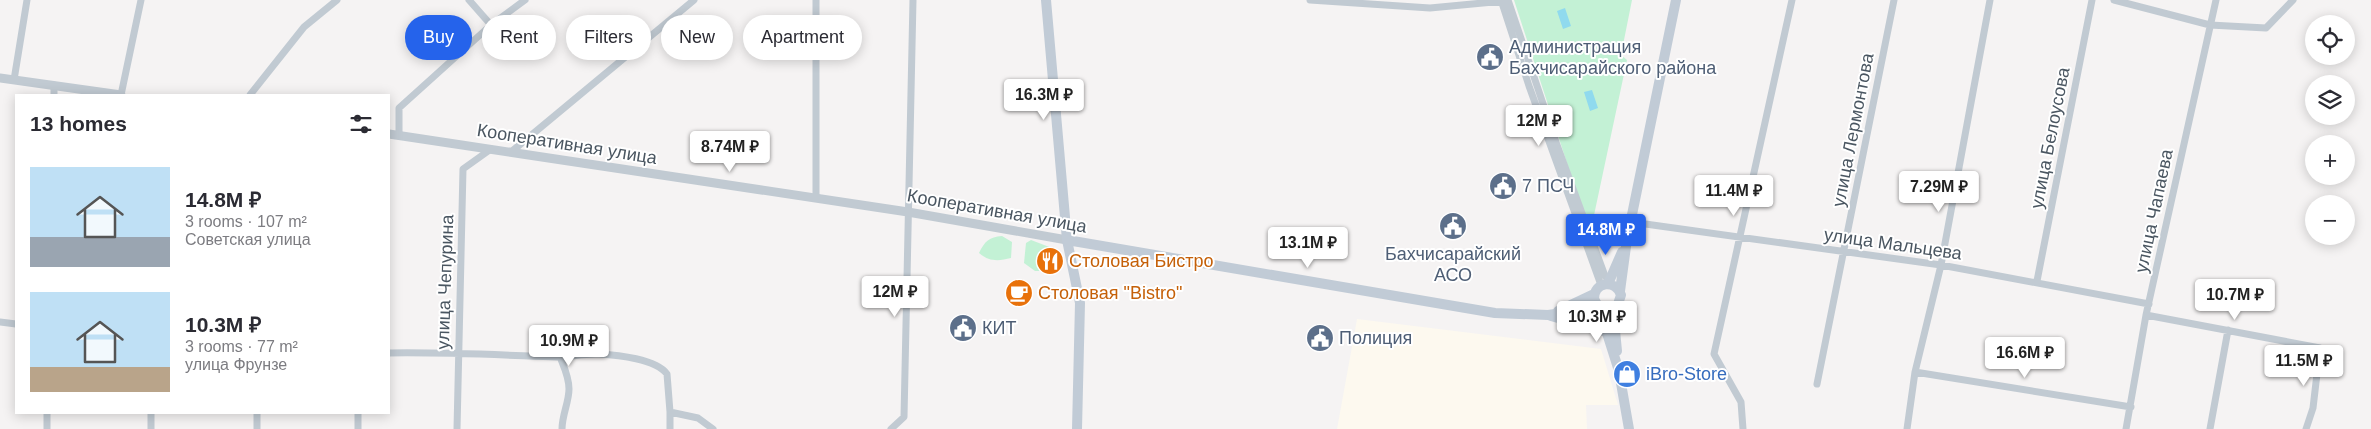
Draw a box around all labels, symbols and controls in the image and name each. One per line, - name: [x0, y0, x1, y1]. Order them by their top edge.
- chip: Buy: [405, 15, 472, 60]
- chip: Rent: [482, 15, 556, 60]
- chip: Filters: [566, 15, 651, 60]
- chip: New: [661, 15, 733, 60]
- chip: Apartment: [743, 15, 862, 60]
- map controls: [2305, 15, 2355, 245]
- button: locate: [2305, 15, 2355, 65]
- place label: Администрация Бахчисарайского района: [1509, 37, 1717, 78]
- public building icon: Администрация Бахчисарайского района: [1475, 42, 1505, 72]
- street label: улица Лермонтова: [1828, 51, 1878, 209]
- street label: улица Белоусова: [2026, 65, 2074, 210]
- button: layers: [2305, 75, 2355, 125]
- pin: 16.3M ₽: [998, 78, 1090, 121]
- text: 16.3M ₽: [1015, 86, 1073, 103]
- pin: 12M ₽: [1504, 104, 1574, 147]
- icon: filters: [347, 110, 375, 138]
- text: 13 homes: [30, 112, 127, 135]
- text: 12M ₽: [1517, 112, 1561, 129]
- street label: Кооперативная улица: [476, 120, 659, 168]
- pin: 8.74M ₽: [684, 130, 776, 173]
- button: +: [2305, 135, 2355, 185]
- text: 8.74M ₽: [701, 138, 759, 155]
- street label: улица Чапаева: [2131, 147, 2177, 275]
- pin: 7.29M ₽: [1893, 170, 1985, 213]
- public building icon: 7 ПСЧ: [1488, 171, 1518, 201]
- pin: 11.4M ₽: [1688, 174, 1780, 217]
- place label: 7 ПСЧ: [1522, 176, 1574, 196]
- text: 7.29M ₽: [1910, 178, 1968, 195]
- text: 11.4M ₽: [1705, 182, 1763, 199]
- street label: Кооперативная улица: [906, 185, 1089, 237]
- icon: home: [70, 187, 130, 247]
- text: 14.8M ₽: [185, 188, 261, 211]
- button: −: [2305, 195, 2355, 245]
- public building icon: Бахчисарайский АСО: [1438, 211, 1468, 241]
- text: 3 rooms · 107 m²: [185, 213, 307, 230]
- street label: улица Чепурина: [433, 213, 457, 350]
- pin: 14.8M ₽: [1560, 214, 1652, 256]
- text: 14.8M ₽: [1577, 221, 1635, 238]
- street label: улица Мальцева: [1823, 224, 1964, 264]
- pin: 13.1M ₽: [1262, 226, 1354, 269]
- text: Советская улица: [185, 231, 311, 248]
- text: 13.1M ₽: [1279, 234, 1337, 251]
- place label: Бахчисарайский АСО: [1385, 244, 1521, 285]
- restaurant icon: Столовая Бистро: [1035, 246, 1065, 276]
- place label: Столовая Бистро: [1069, 251, 1214, 271]
- pin: 12M ₽: [860, 276, 930, 318]
- cafe icon: Столовая "Bistro": [1004, 278, 1034, 308]
- pin: 10.7M ₽: [2189, 278, 2281, 321]
- text: 12M ₽: [873, 283, 917, 300]
- place label: Столовая "Bistro": [1038, 283, 1182, 303]
- text: 10.7M ₽: [2206, 286, 2264, 303]
- pin: 10.3M ₽: [1551, 300, 1643, 343]
- text: 10.3M ₽: [1568, 308, 1626, 325]
- icon: home: [70, 312, 130, 372]
- text: 10.3M ₽: [185, 313, 261, 336]
- public building icon: КИТ: [948, 313, 978, 343]
- place label: КИТ: [982, 318, 1016, 338]
- public building icon: Полиция: [1305, 323, 1335, 353]
- pin: 10.9M ₽: [523, 324, 615, 367]
- place label: Полиция: [1339, 328, 1412, 348]
- text: 10.9M ₽: [540, 332, 598, 349]
- pin: 16.6M ₽: [1979, 336, 2071, 379]
- text: 3 rooms · 77 m²: [185, 338, 298, 355]
- text: 16.6M ₽: [1996, 344, 2054, 361]
- pin: 11.5M ₽: [2258, 344, 2350, 387]
- text: 11.5M ₽: [2275, 352, 2333, 369]
- text: улица Фрунзе: [185, 356, 287, 373]
- shop icon: iBro-Store: [1612, 359, 1642, 389]
- place label: iBro-Store: [1646, 364, 1727, 384]

